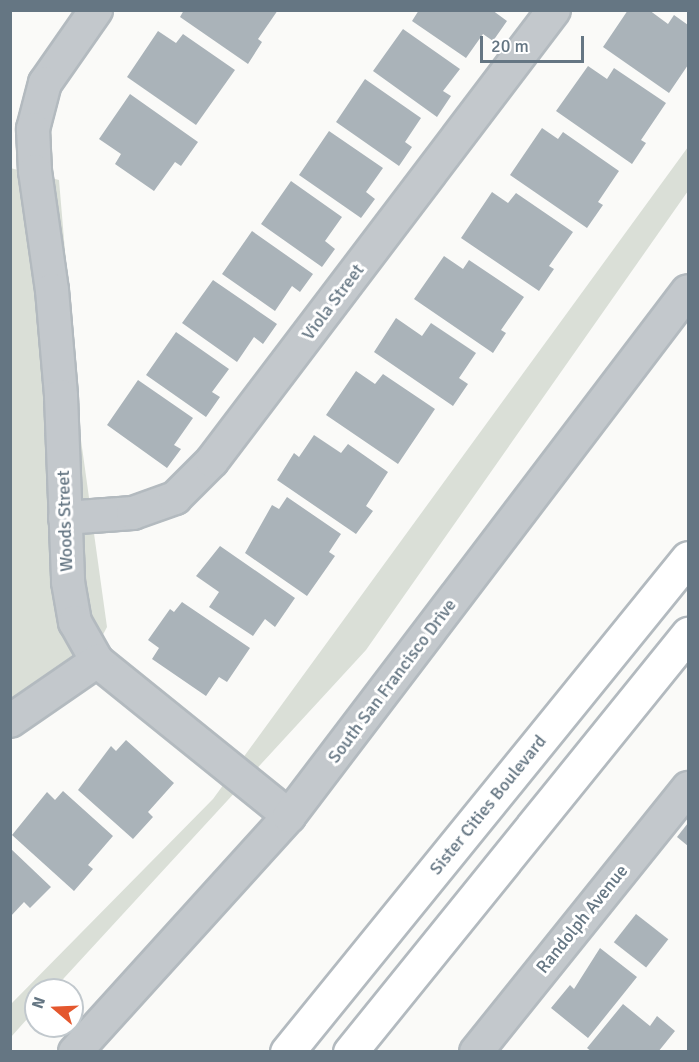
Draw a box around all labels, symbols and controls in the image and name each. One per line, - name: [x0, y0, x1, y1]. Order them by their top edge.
- scale bar: [483, 24, 586, 62]
- text: 20 m: [491, 35, 529, 57]
- street label: Viola Street: [297, 260, 369, 344]
- street label: Woods Street: [52, 470, 78, 572]
- street label: South San Francisco Drive: [323, 595, 461, 767]
- street label: Sister Cities Boulevard: [425, 731, 551, 879]
- street label: Randolph Avenue: [532, 860, 632, 978]
- north arrow: [24, 978, 84, 1038]
- text: N: [28, 994, 50, 1011]

